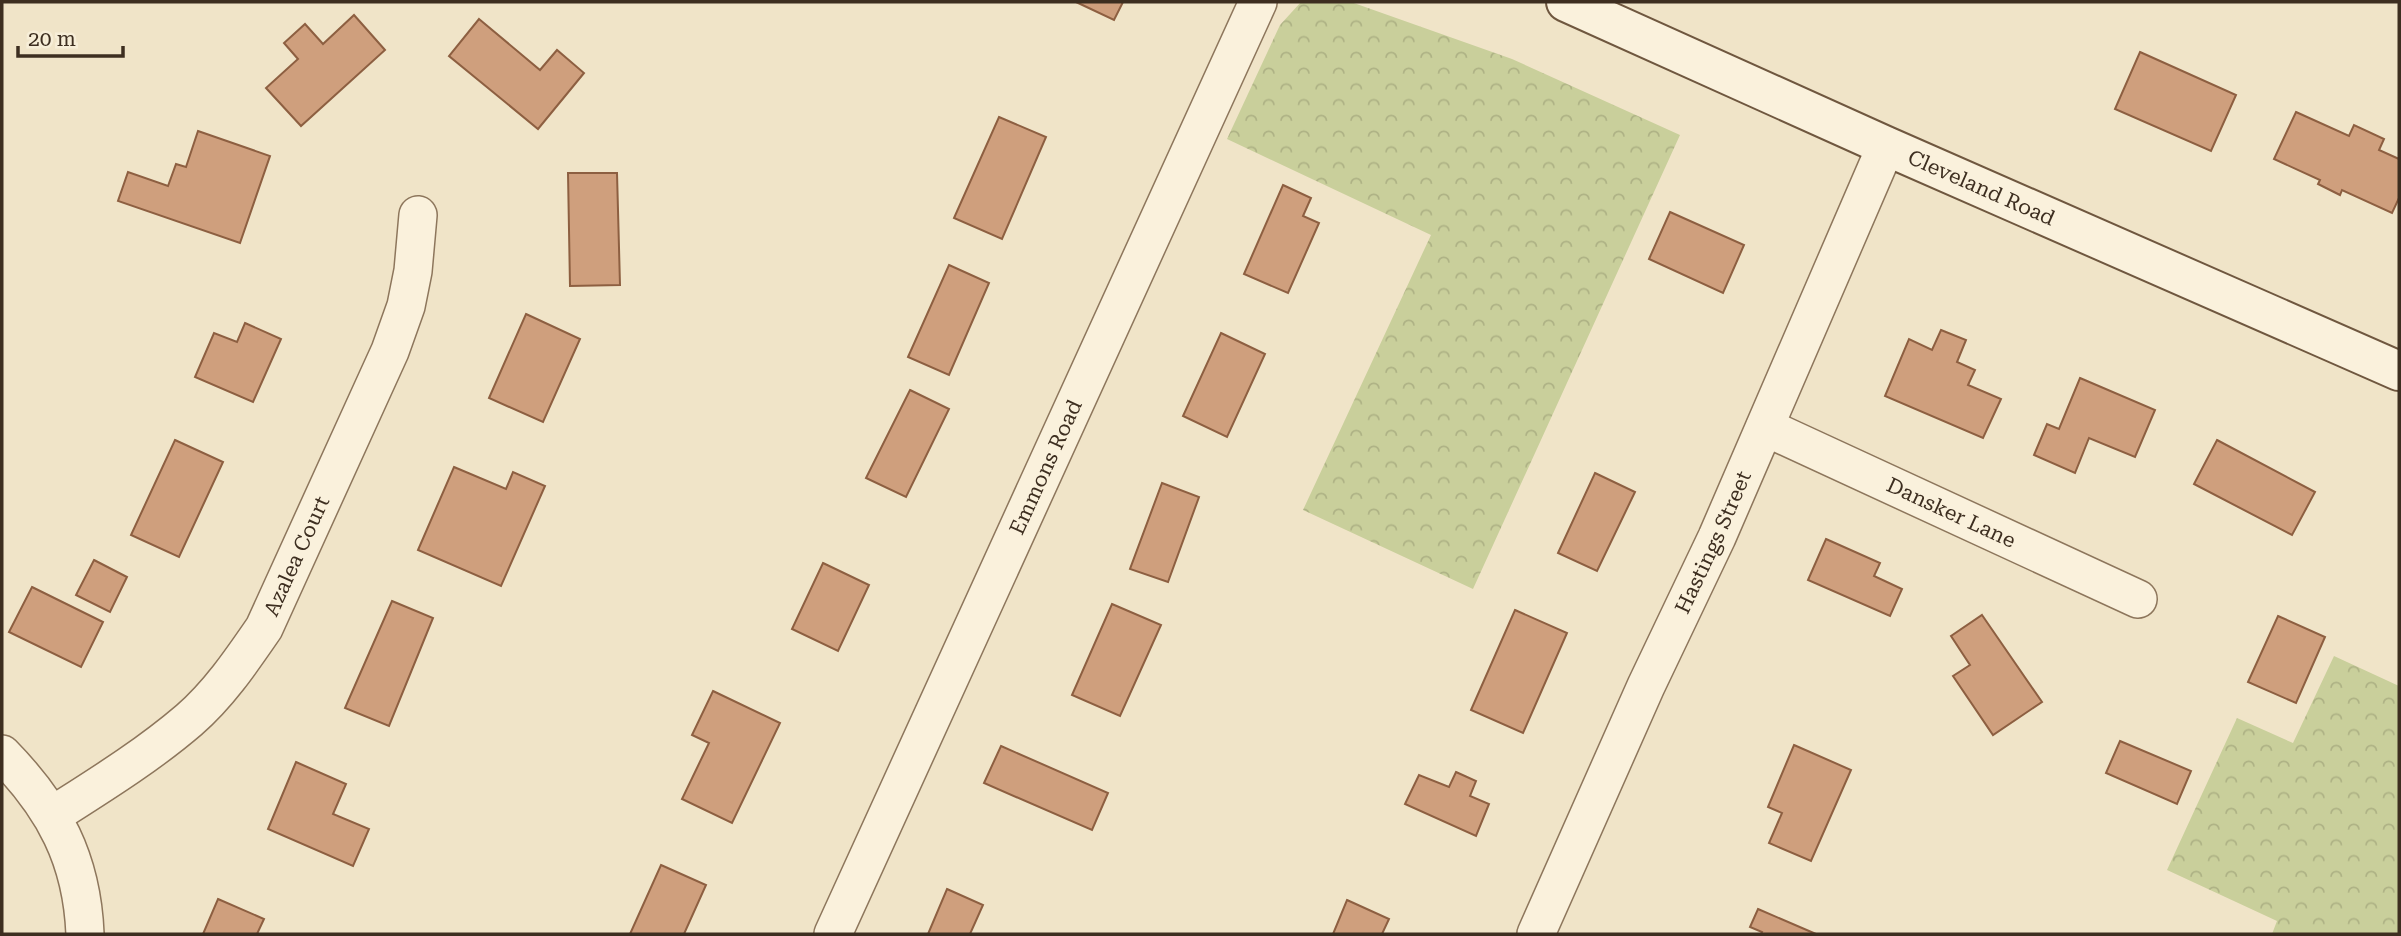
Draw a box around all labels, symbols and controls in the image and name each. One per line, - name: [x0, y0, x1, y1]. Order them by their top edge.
- scale bar: [18, 14, 122, 58]
- text: 20 m: [28, 27, 76, 51]
- street label: Cleveland Road: [1904, 145, 2059, 231]
- street label: Emmons Road: [1005, 396, 1087, 538]
- street label: Hastings Street: [1670, 467, 1756, 617]
- street label: Dansker Lane: [1883, 473, 2019, 553]
- street label: Azalea Court: [259, 492, 334, 620]

